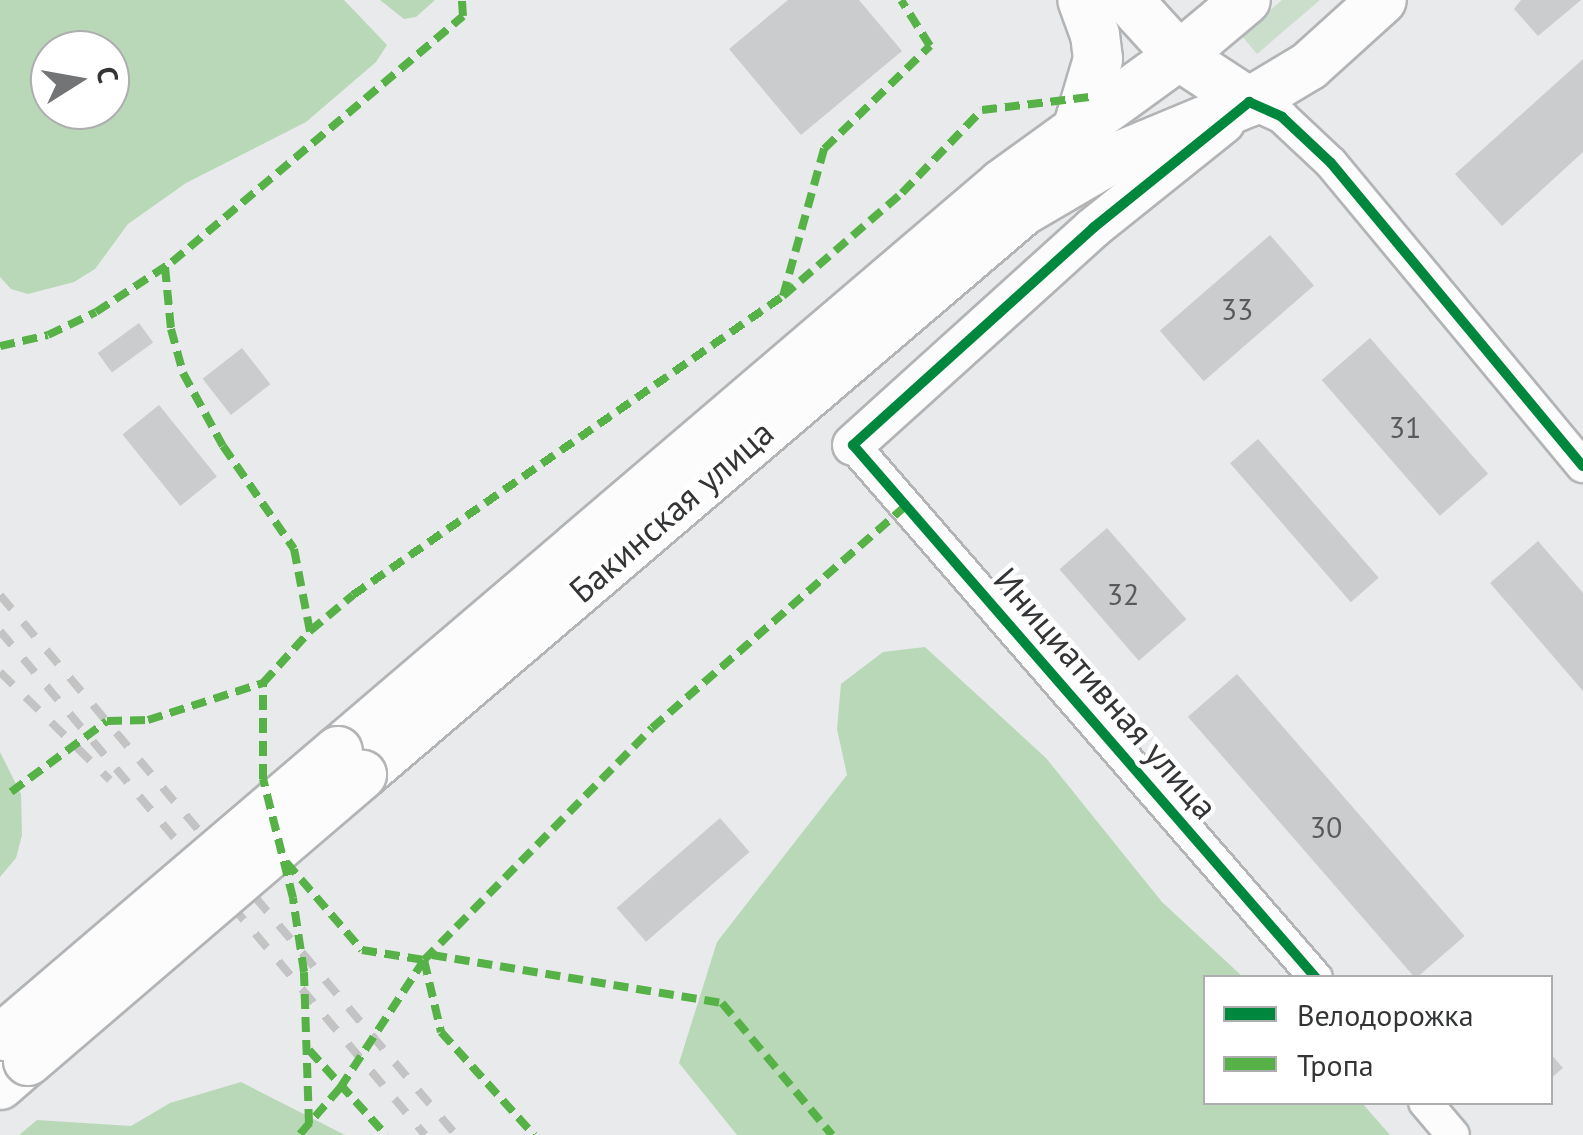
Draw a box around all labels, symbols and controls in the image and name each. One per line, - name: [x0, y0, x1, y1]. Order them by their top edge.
- north arrow: [30, 30, 130, 130]
- text: С: [88, 63, 128, 86]
- house number: 33: [1221, 291, 1253, 327]
- house number: 31: [1389, 409, 1421, 445]
- street label: Бакинская улица: [561, 411, 781, 611]
- street label: Инициативная улица: [985, 559, 1227, 827]
- house number: 32: [1107, 576, 1139, 612]
- house number: 30: [1310, 809, 1342, 845]
- legend: [1203, 975, 1553, 1105]
- text: Велодорожка: [1297, 995, 1474, 1034]
- text: Тропа: [1297, 1045, 1374, 1084]

